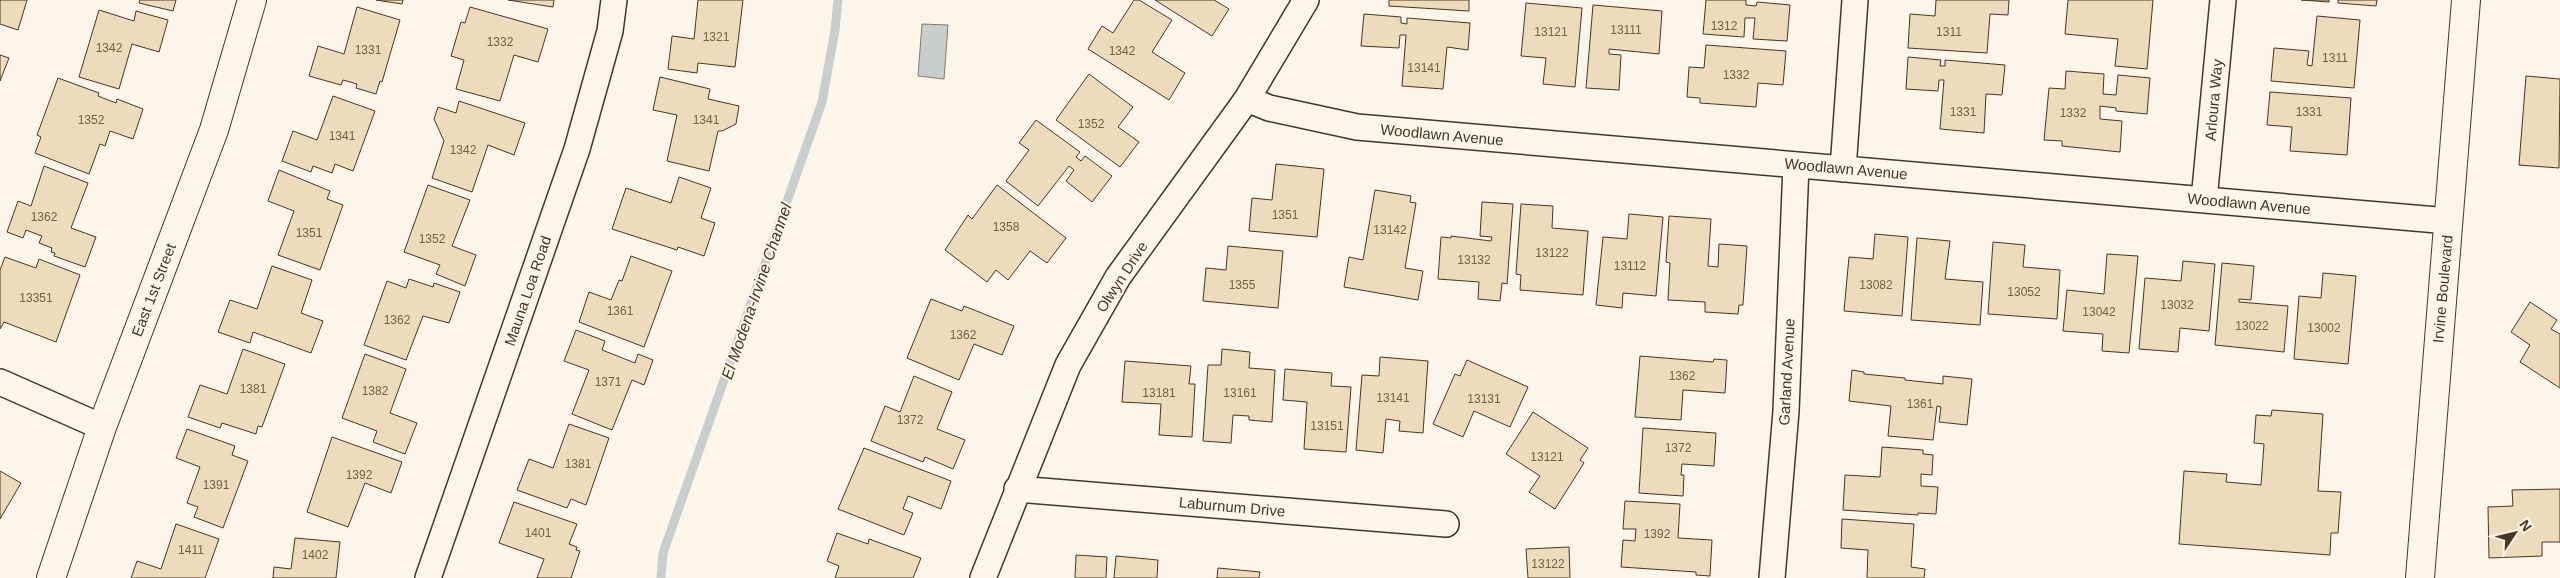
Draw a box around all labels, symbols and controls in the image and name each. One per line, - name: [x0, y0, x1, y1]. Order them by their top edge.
- house number: 1312: [1711, 19, 1738, 33]
- house number: 13111: [1610, 23, 1642, 37]
- house number: 13121: [1534, 25, 1568, 39]
- house number: 1311: [1936, 25, 1962, 39]
- house number: 1321: [703, 30, 730, 44]
- house number: 1332: [487, 35, 514, 49]
- house number: 1342: [96, 41, 123, 55]
- house number: 1331: [355, 43, 382, 57]
- house number: 1342: [1109, 44, 1136, 58]
- house number: 1311: [2322, 51, 2348, 65]
- street label: Arloura Way: [2201, 58, 2226, 142]
- house number: 13141: [1407, 61, 1441, 75]
- house number: 1332: [1723, 68, 1750, 82]
- house number: 1331: [1950, 105, 1977, 119]
- house number: 1331: [2296, 105, 2323, 119]
- house number: 1332: [2060, 106, 2087, 120]
- house number: 1352: [78, 113, 105, 127]
- house number: 1341: [693, 113, 720, 127]
- house number: 1352: [1078, 117, 1105, 131]
- street label: Woodlawn Avenue: [1380, 121, 1504, 148]
- house number: 1341: [329, 129, 356, 143]
- house number: 1342: [450, 143, 477, 157]
- street label: Woodlawn Avenue: [1784, 155, 1908, 182]
- street label: Woodlawn Avenue: [2187, 190, 2311, 217]
- water label: El Modena-Irvine Channel: [718, 201, 795, 381]
- house number: 1351: [1272, 208, 1299, 222]
- house number: 1362: [31, 210, 58, 224]
- house number: 1358: [993, 220, 1020, 234]
- house number: 13142: [1373, 223, 1407, 237]
- house number: 1351: [296, 226, 323, 240]
- house number: 1352: [419, 232, 446, 246]
- street label: Mauna Loa Road: [501, 234, 554, 348]
- street label: Irvine Boulevard: [2429, 234, 2456, 344]
- street label: Olwyn Drive: [1092, 238, 1151, 315]
- street label: East 1st Street: [128, 240, 179, 339]
- house number: 13122: [1535, 246, 1569, 260]
- house number: 13132: [1457, 253, 1491, 267]
- house number: 13112: [1614, 259, 1647, 273]
- house number: 1355: [1229, 278, 1256, 292]
- house number: 13082: [1859, 278, 1893, 292]
- house number: 13052: [2007, 285, 2041, 299]
- house number: 13351: [19, 291, 53, 305]
- house number: 13032: [2160, 298, 2194, 312]
- house number: 1361: [607, 304, 634, 318]
- house number: 13042: [2082, 305, 2116, 319]
- house number: 1362: [384, 313, 411, 327]
- street label: Garland Avenue: [1775, 318, 1798, 426]
- house number: 13022: [2235, 319, 2269, 333]
- house number: 13002: [2307, 321, 2341, 335]
- house number: 1362: [950, 328, 977, 342]
- house number: 1362: [1669, 369, 1696, 383]
- house number: 1371: [595, 375, 622, 389]
- house number: 1381: [240, 382, 267, 396]
- house number: 1382: [362, 384, 389, 398]
- house number: 13181: [1142, 386, 1176, 400]
- house number: 13161: [1223, 386, 1257, 400]
- house number: 13141: [1376, 391, 1410, 405]
- house number: 13131: [1467, 392, 1501, 406]
- house number: 1361: [1907, 397, 1934, 411]
- house number: 1372: [897, 413, 924, 427]
- house number: 13151: [1310, 419, 1344, 433]
- house number: 1372: [1665, 441, 1692, 455]
- house number: 13121: [1530, 450, 1564, 464]
- house number: 1381: [565, 457, 592, 471]
- house number: 1392: [346, 468, 373, 482]
- house number: 1391: [203, 478, 230, 492]
- street label: Laburnum Drive: [1178, 493, 1286, 520]
- north arrow: [2490, 508, 2540, 558]
- text: N: [2516, 517, 2535, 534]
- house number: 1401: [525, 526, 552, 540]
- house number: 1392: [1644, 527, 1671, 541]
- house number: 1411: [178, 543, 204, 557]
- house number: 1402: [302, 548, 329, 562]
- house number: 13122: [1531, 557, 1565, 571]

